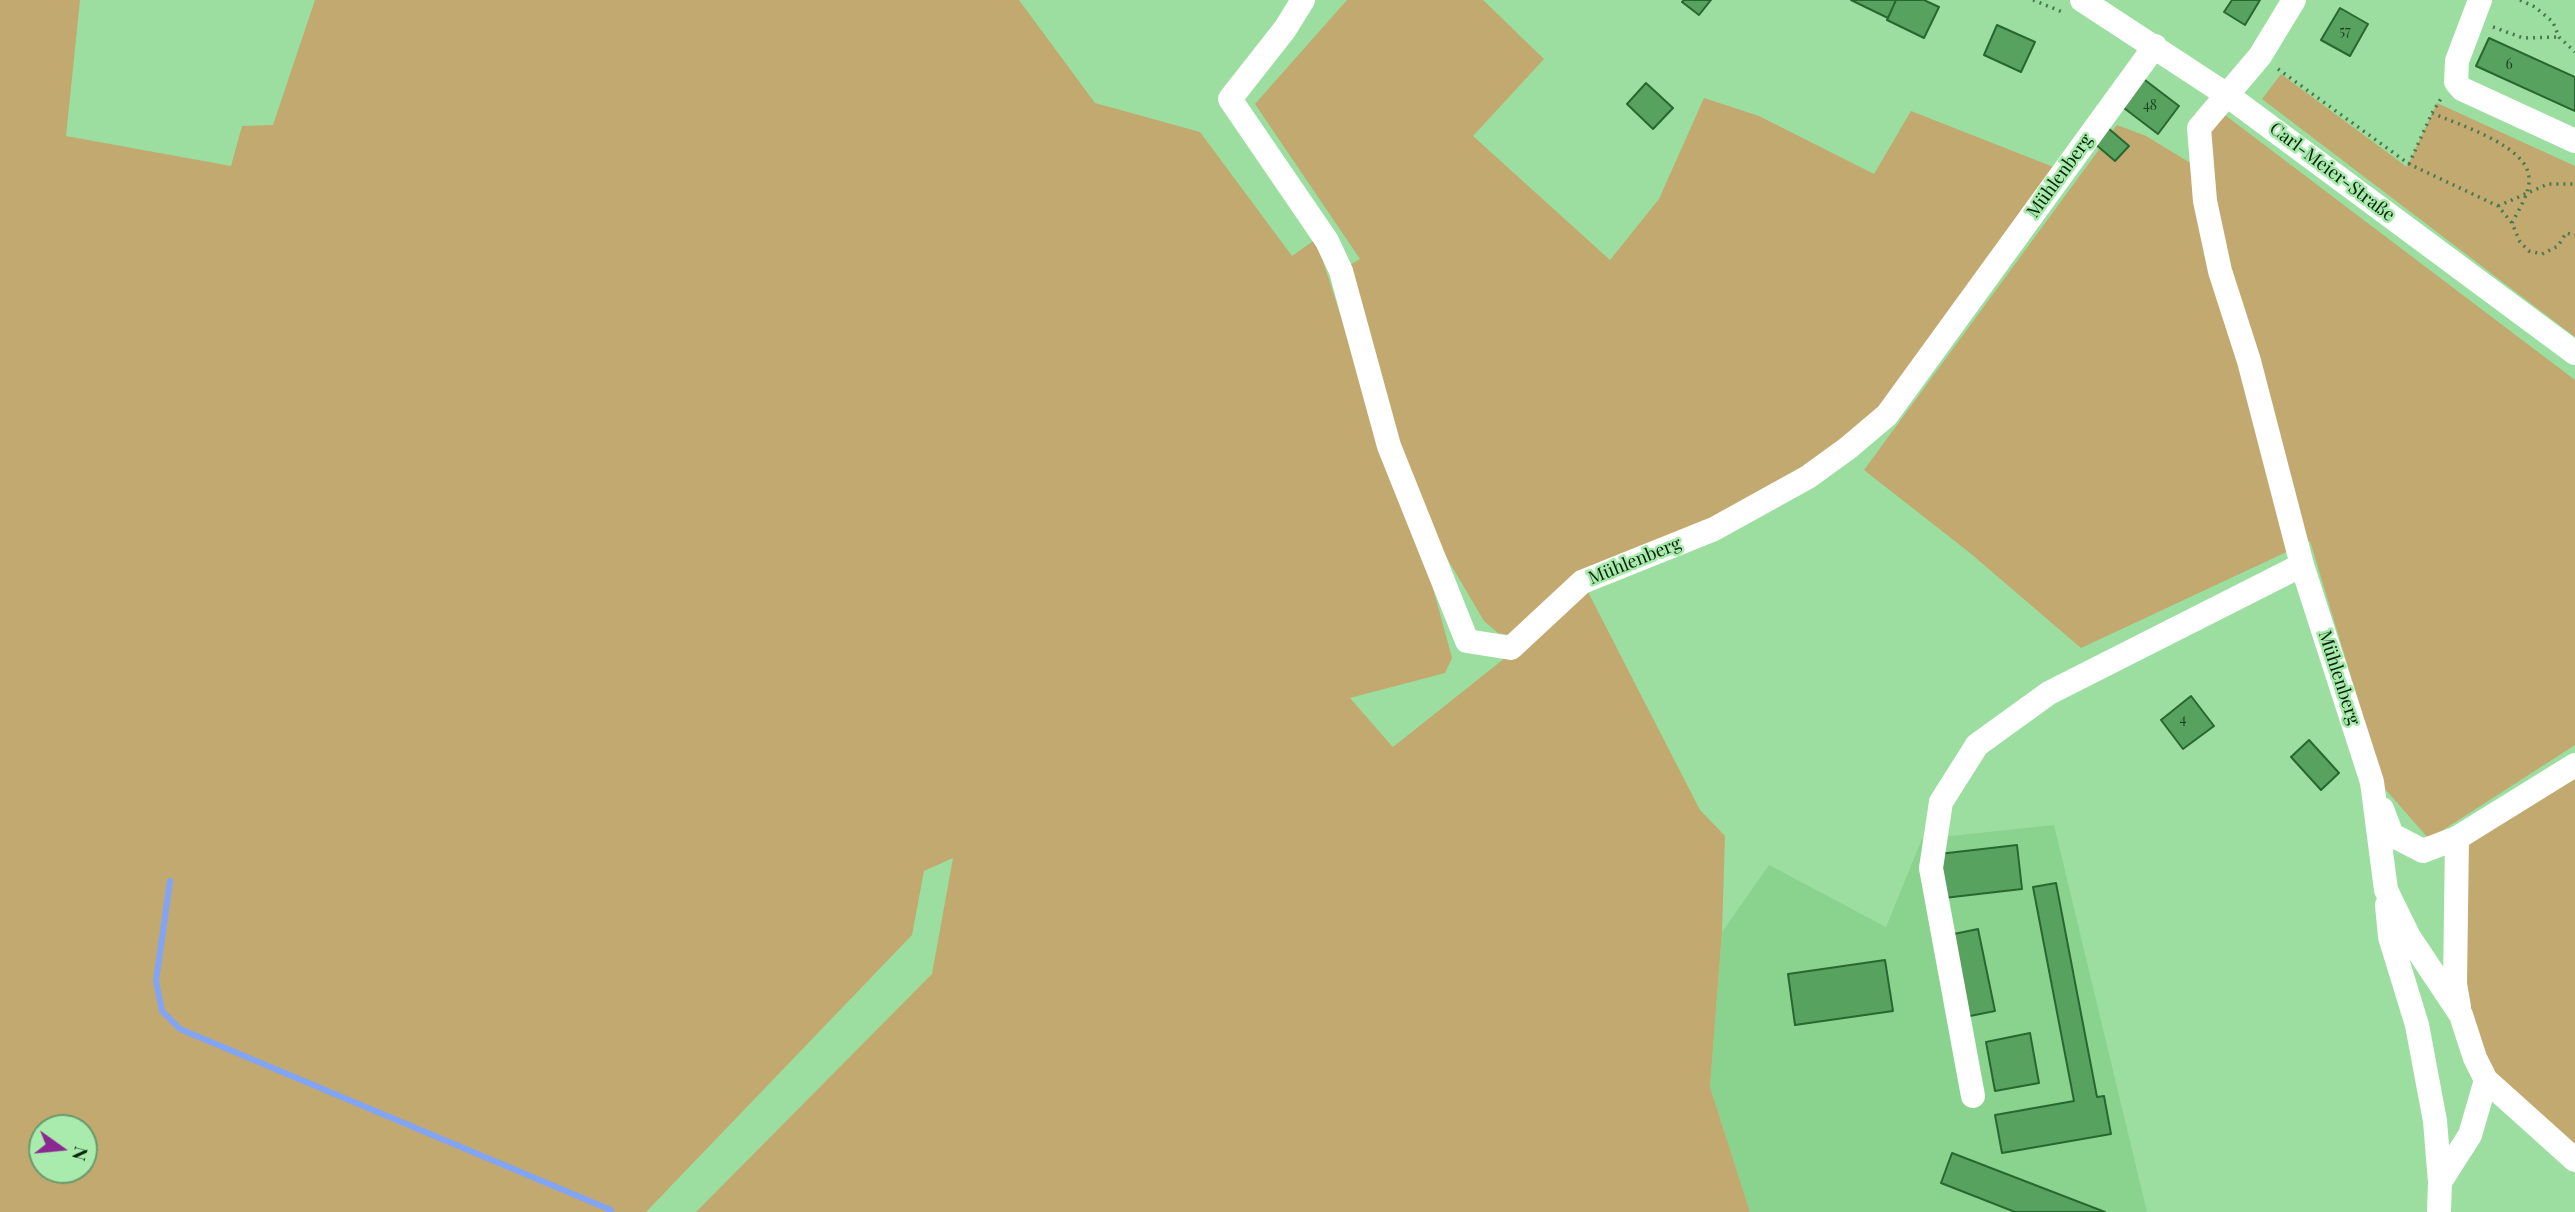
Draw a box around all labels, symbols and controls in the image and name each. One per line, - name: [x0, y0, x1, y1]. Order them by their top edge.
- house number: 57: [2339, 24, 2351, 40]
- house number: 6: [2505, 57, 2513, 73]
- house number: 48: [2143, 98, 2157, 114]
- street label: Carl-Meier-Straße: [2265, 118, 2399, 226]
- street label: Mühlenberg: [2022, 130, 2098, 222]
- street label: Mühlenberg: [1585, 533, 1685, 589]
- street label: Mühlenberg: [2314, 628, 2364, 728]
- house number: 4: [2180, 712, 2186, 728]
- north arrow: [28, 1114, 98, 1184]
- text: N: [67, 1144, 96, 1164]

